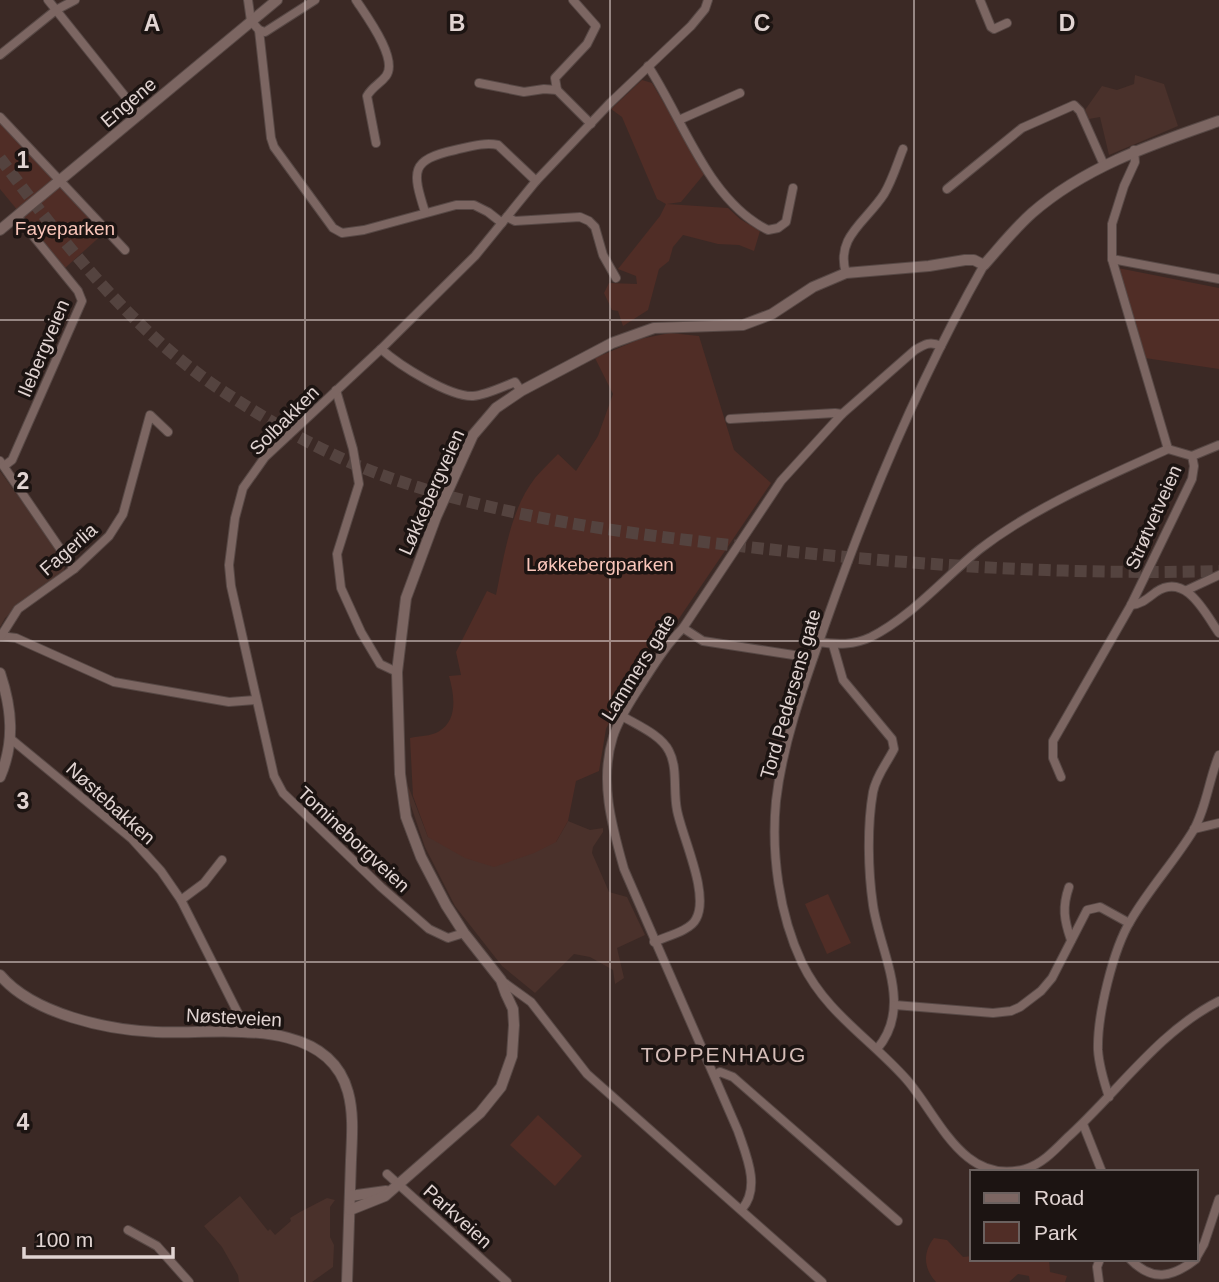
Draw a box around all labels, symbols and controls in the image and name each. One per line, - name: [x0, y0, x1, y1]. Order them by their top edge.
- text: A: [144, 10, 160, 36]
- text: B: [449, 10, 465, 36]
- text: C: [754, 10, 770, 36]
- text: D: [1059, 10, 1075, 36]
- street label: Engene: [96, 73, 160, 131]
- text: 1: [17, 147, 30, 173]
- park label: Fayeparken: [15, 218, 115, 239]
- street label: Ilebergveien: [14, 296, 73, 400]
- street label: Solbakken: [246, 382, 323, 459]
- street label: Løkkebergveien: [394, 426, 469, 558]
- street label: Strøtvetveien: [1121, 462, 1186, 573]
- text: 2: [17, 468, 29, 494]
- street label: Fagerlia: [36, 519, 101, 580]
- park label: Løkkebergparken: [526, 554, 674, 575]
- street label: Tord Pedersens gate: [756, 607, 825, 781]
- street label: Lammers gate: [597, 610, 680, 724]
- street label: Nøstebakken: [62, 758, 159, 849]
- street label: Tomineborgveien: [294, 782, 414, 896]
- text: 3: [17, 788, 29, 814]
- street label: Nøsteveien: [185, 1004, 283, 1030]
- district label: TOPPENHAUG: [641, 1043, 807, 1066]
- text: 4: [17, 1109, 30, 1135]
- legend: [970, 1170, 1198, 1261]
- street label: Parkveien: [419, 1180, 496, 1252]
- text: Road: [1034, 1186, 1084, 1209]
- scale bar: [24, 1216, 173, 1260]
- text: Park: [1034, 1221, 1078, 1244]
- text: 100 m: [35, 1228, 93, 1251]

